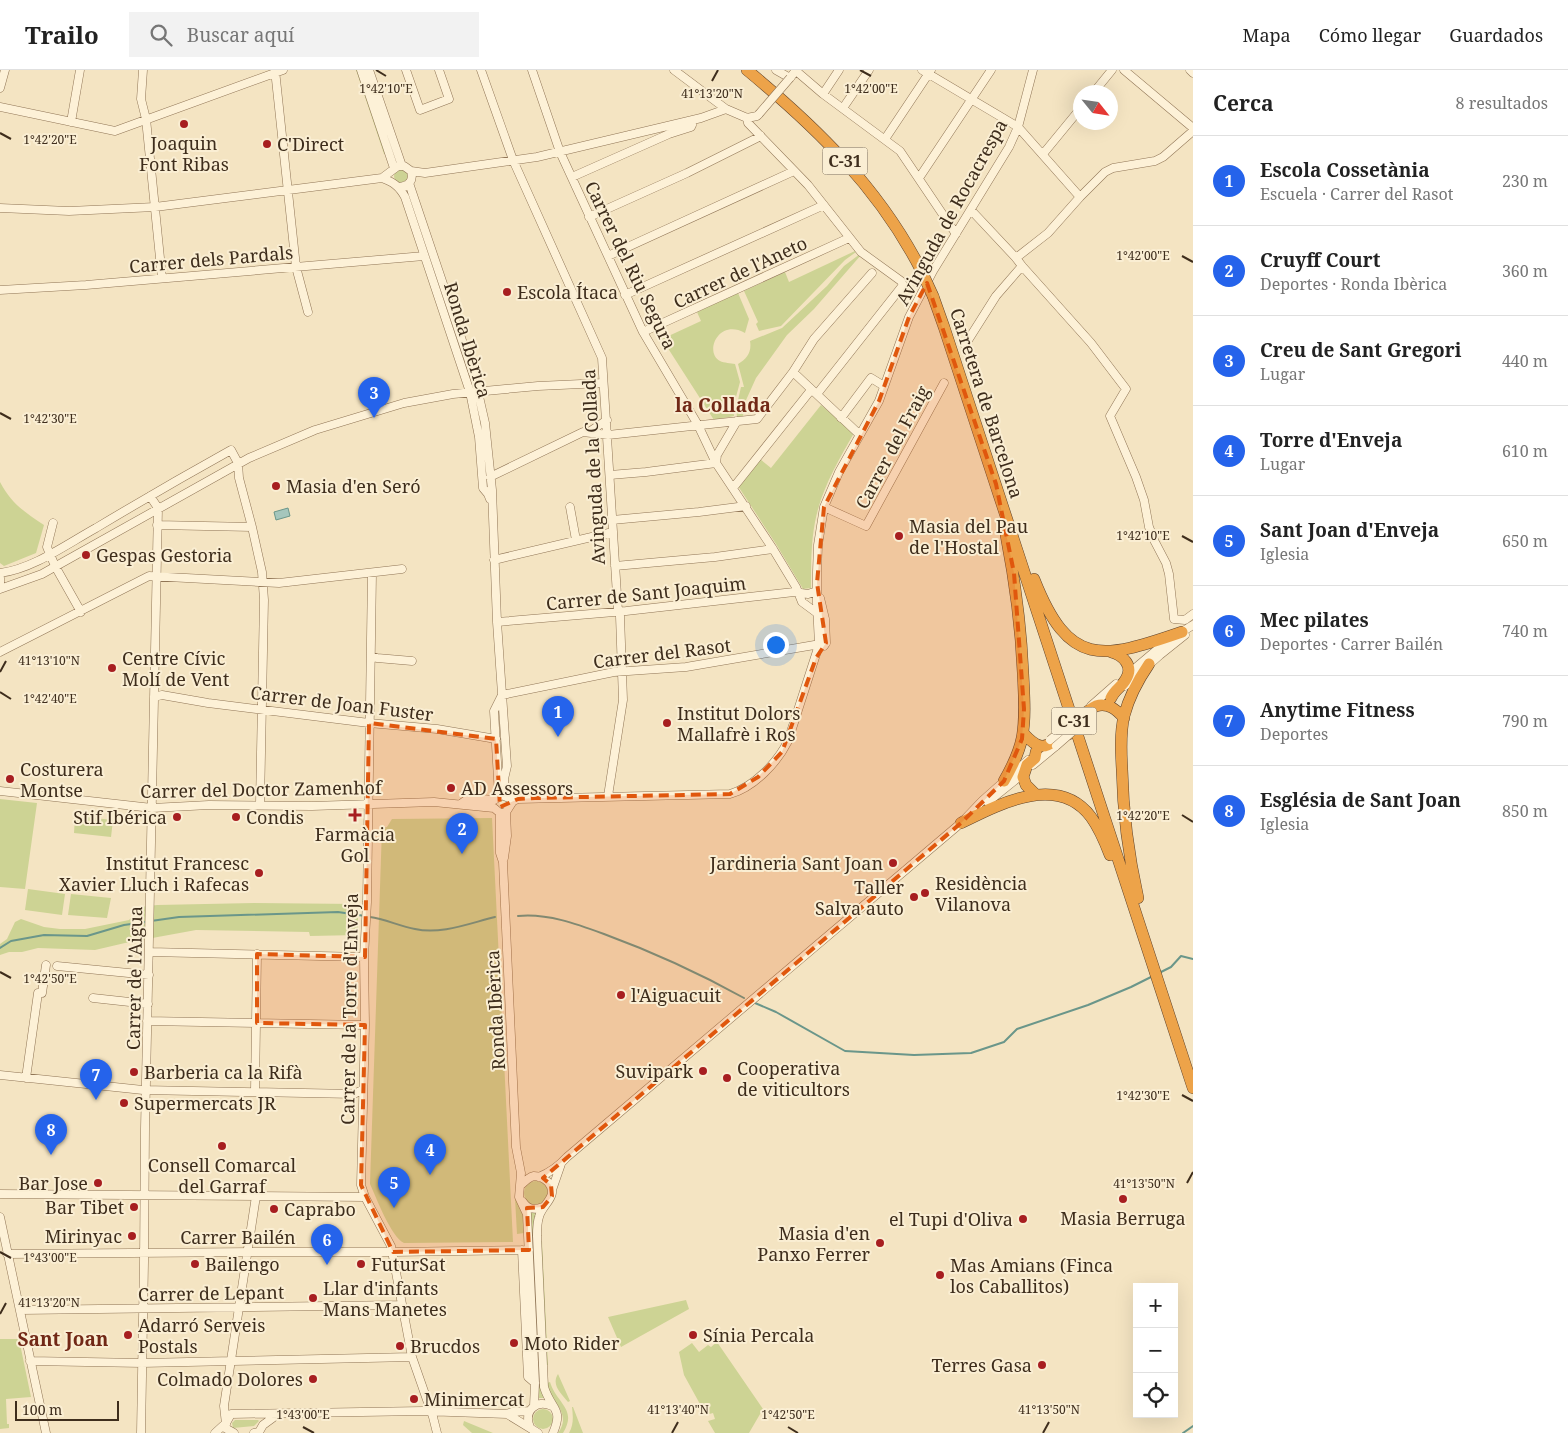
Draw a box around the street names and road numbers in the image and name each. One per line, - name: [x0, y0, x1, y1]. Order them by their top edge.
- street label: Avinguda de Rocacrespa: [890, 115, 1012, 309]
- road number: C-31: [822, 148, 868, 174]
- street label: Carrer del Riu Segura: [580, 177, 682, 353]
- street label: Carrer de l'Aneto: [669, 230, 811, 314]
- street label: Carrer dels Pardals: [128, 240, 294, 278]
- street label: Ronda Ibèrica: [439, 279, 497, 401]
- street label: Carretera de Barcelona: [945, 305, 1029, 501]
- street label: Avinguda de la Collada: [576, 368, 610, 566]
- street label: Carrer del Fraig: [849, 381, 935, 513]
- street label: Carrer de Sant Joaquim: [545, 571, 747, 615]
- street label: Carrer del Rasot: [592, 633, 732, 673]
- street label: Carrer de Joan Fuster: [249, 680, 435, 726]
- road number: C-31: [1052, 707, 1096, 734]
- street label: Carrer del Doctor Zamenhof: [140, 775, 383, 803]
- street label: Carrer de la Torre d'Enveja: [335, 893, 363, 1125]
- street label: Carrer de l'Aigua: [121, 906, 147, 1050]
- street label: Ronda Ibèrica: [480, 949, 510, 1071]
- street label: Carrer Bailén: [180, 1225, 296, 1249]
- street label: Carrer de Lepant: [138, 1280, 284, 1306]

